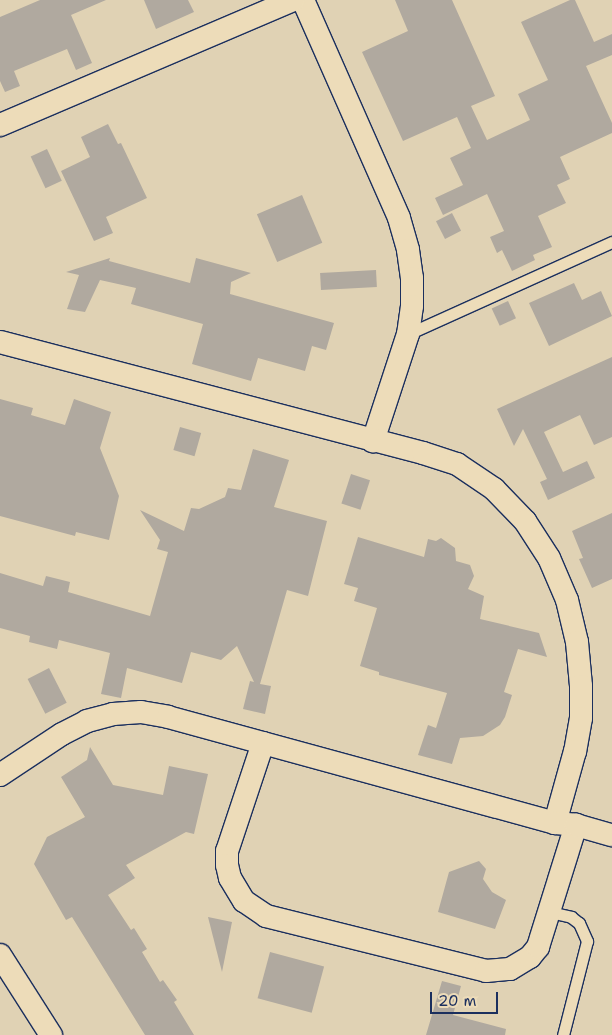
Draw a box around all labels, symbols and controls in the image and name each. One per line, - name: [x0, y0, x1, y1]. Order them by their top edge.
- scale bar: [432, 982, 500, 1014]
- text: 20 m: [438, 991, 477, 1011]

